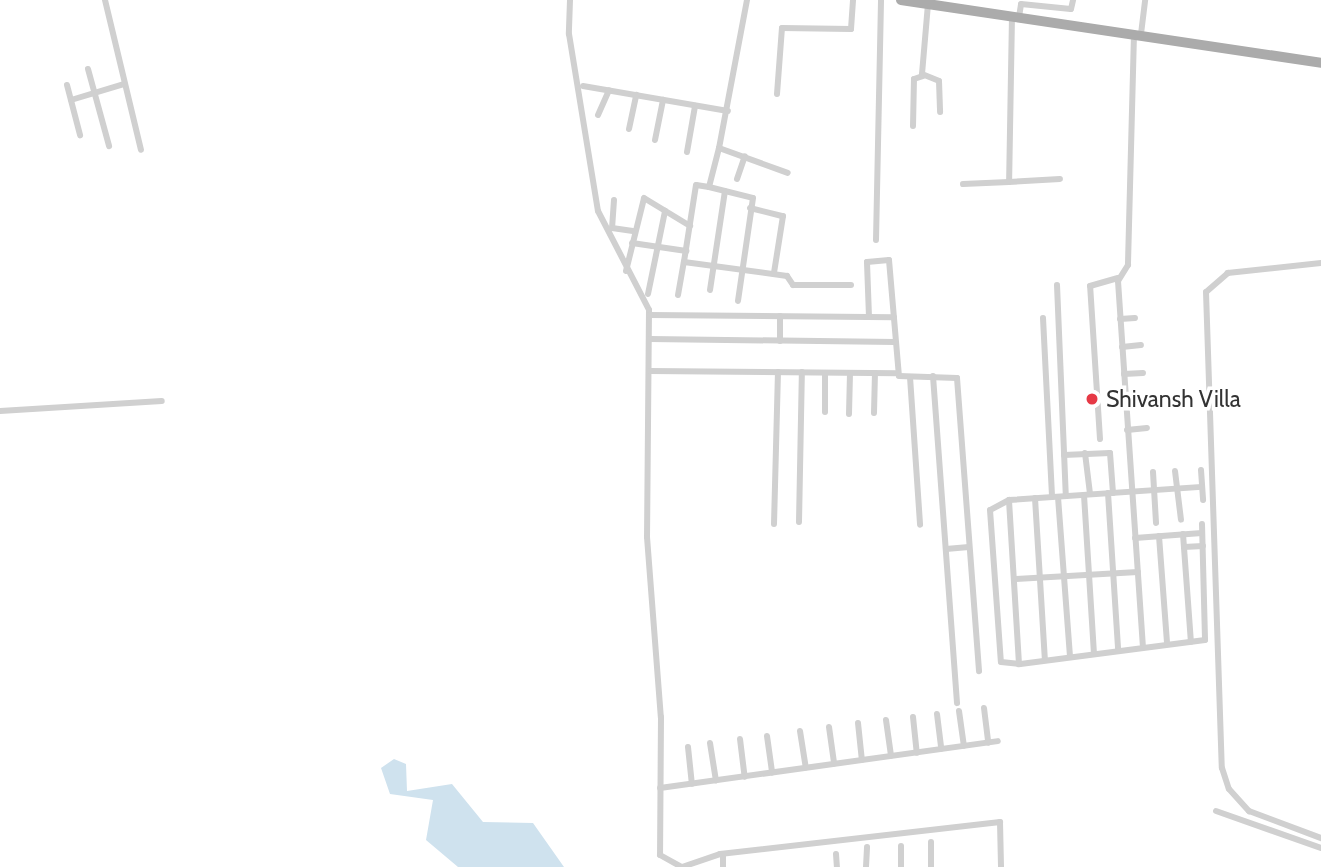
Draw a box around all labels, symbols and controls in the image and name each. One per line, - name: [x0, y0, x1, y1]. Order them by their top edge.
- place label: Shivansh Villa: [1106, 385, 1241, 413]
- marker: Shivansh Villa: [1084, 391, 1100, 407]

